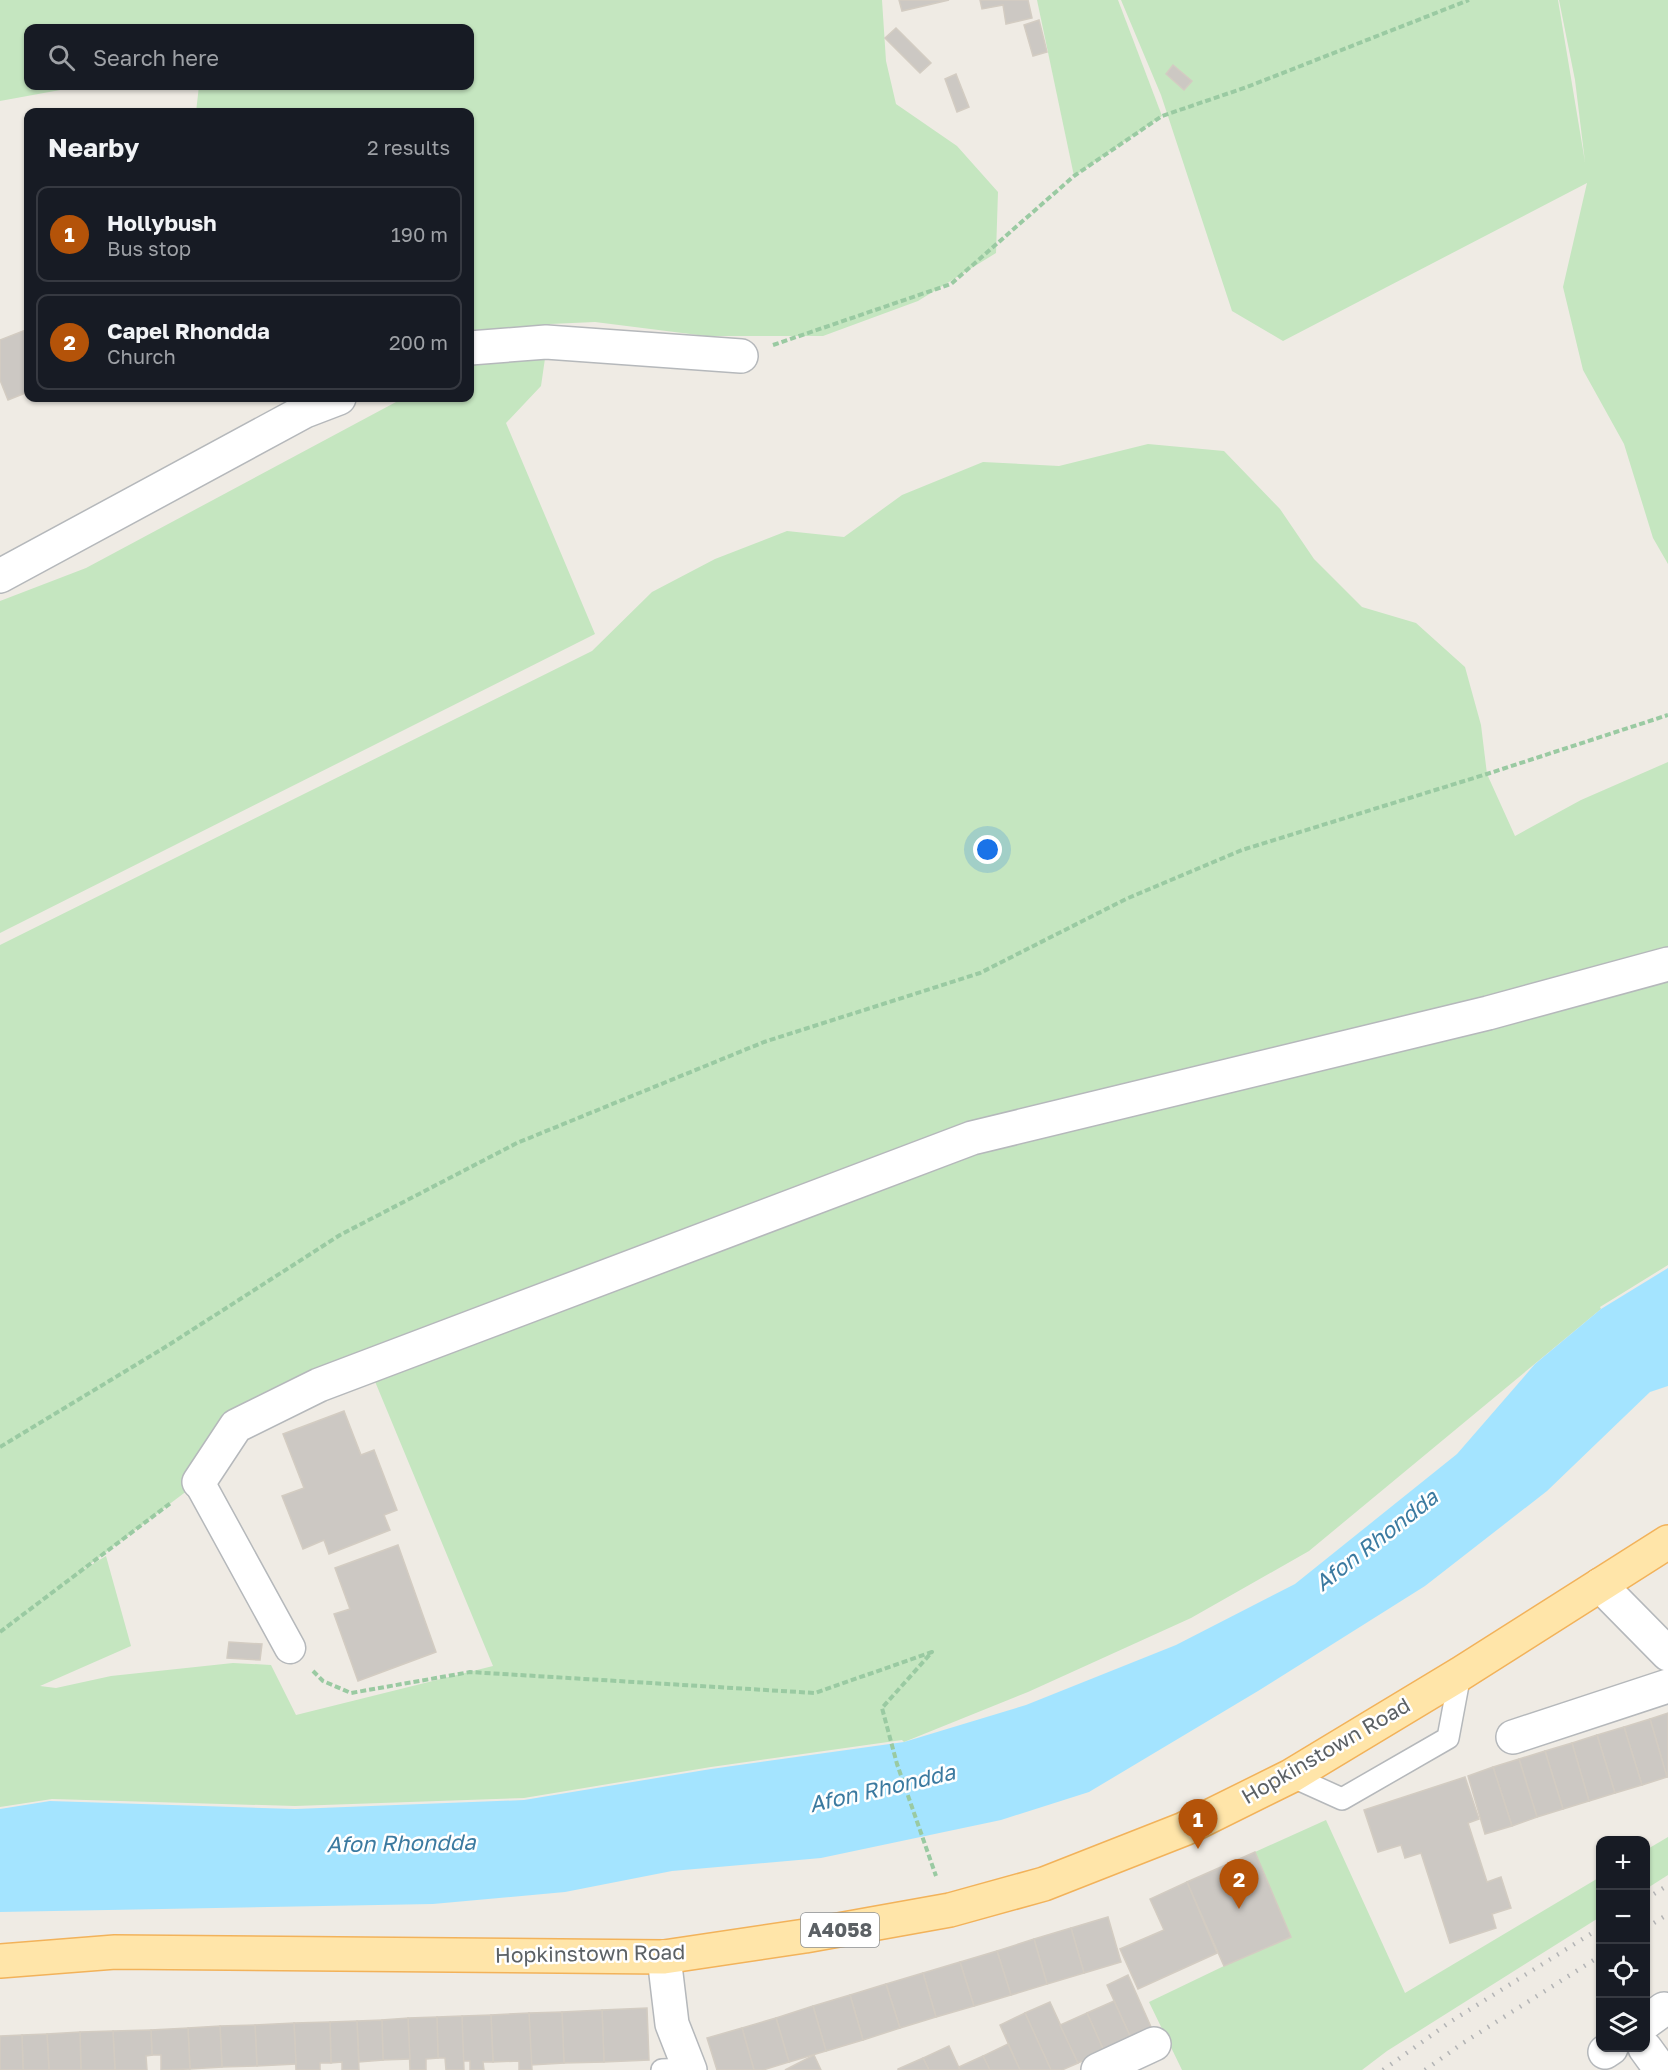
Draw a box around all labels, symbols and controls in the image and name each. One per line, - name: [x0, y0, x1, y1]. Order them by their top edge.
- search box: [24, 24, 474, 90]
- icon: search: [45, 41, 78, 74]
- text: Search here: [93, 44, 219, 71]
- text: Nearby: [48, 132, 139, 163]
- text: 2 results: [367, 135, 450, 159]
- text: Hollybush: [107, 209, 217, 236]
- text: 1: [64, 222, 75, 246]
- text: 190 m: [391, 222, 448, 246]
- text: Bus stop: [107, 236, 191, 260]
- text: Capel Rhondda: [107, 317, 270, 344]
- text: 2: [63, 330, 76, 354]
- text: 200 m: [389, 330, 448, 354]
- text: Church: [107, 344, 176, 368]
- your location: [973, 835, 1002, 864]
- water label: Afon Rhondda: [1309, 1482, 1444, 1596]
- street label: Hopkinstown Road: [1237, 1691, 1414, 1809]
- water label: Afon Rhondda: [806, 1757, 959, 1817]
- pin: 1: [1178, 1800, 1218, 1849]
- water label: Afon Rhondda: [326, 1828, 477, 1857]
- map controls: [1596, 1836, 1650, 2052]
- button: +: [1596, 1836, 1650, 1890]
- pin: 2: [1220, 1860, 1258, 1909]
- button: −: [1596, 1890, 1650, 1944]
- road number: A4058: [801, 1913, 879, 1947]
- street label: Hopkinstown Road: [495, 1938, 685, 1968]
- button: locate: [1596, 1944, 1650, 1998]
- button: layers: [1596, 1998, 1650, 2052]

